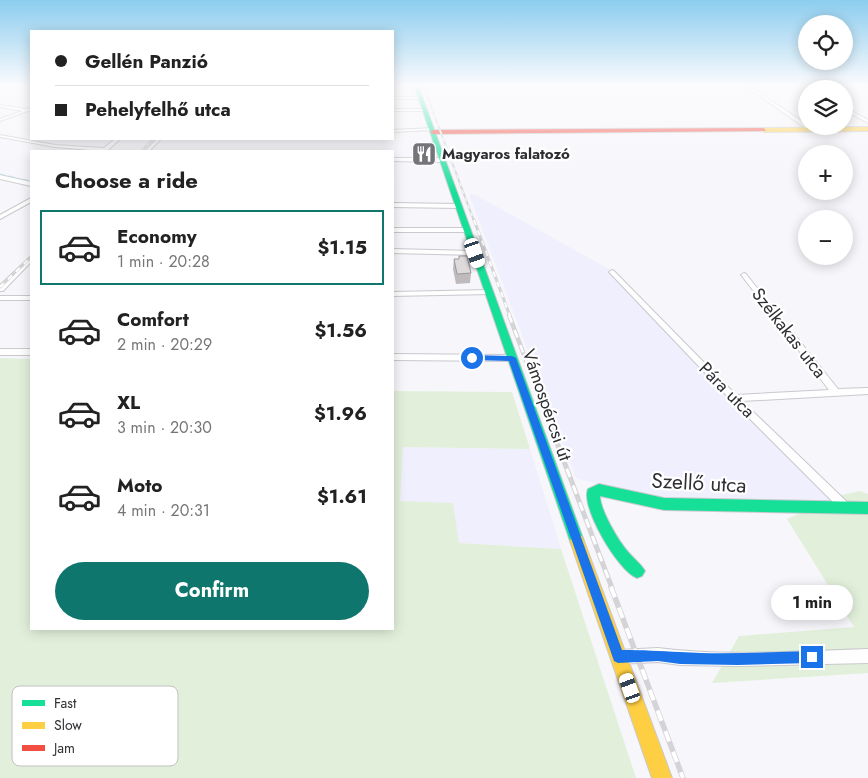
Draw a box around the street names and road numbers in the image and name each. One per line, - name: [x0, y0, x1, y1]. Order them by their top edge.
- street label: Szélkakas utca: [745, 282, 833, 384]
- street label: Vámospércsi út: [516, 346, 579, 465]
- street label: Pára utca: [693, 356, 761, 424]
- street label: Szellő utca: [651, 466, 747, 500]

